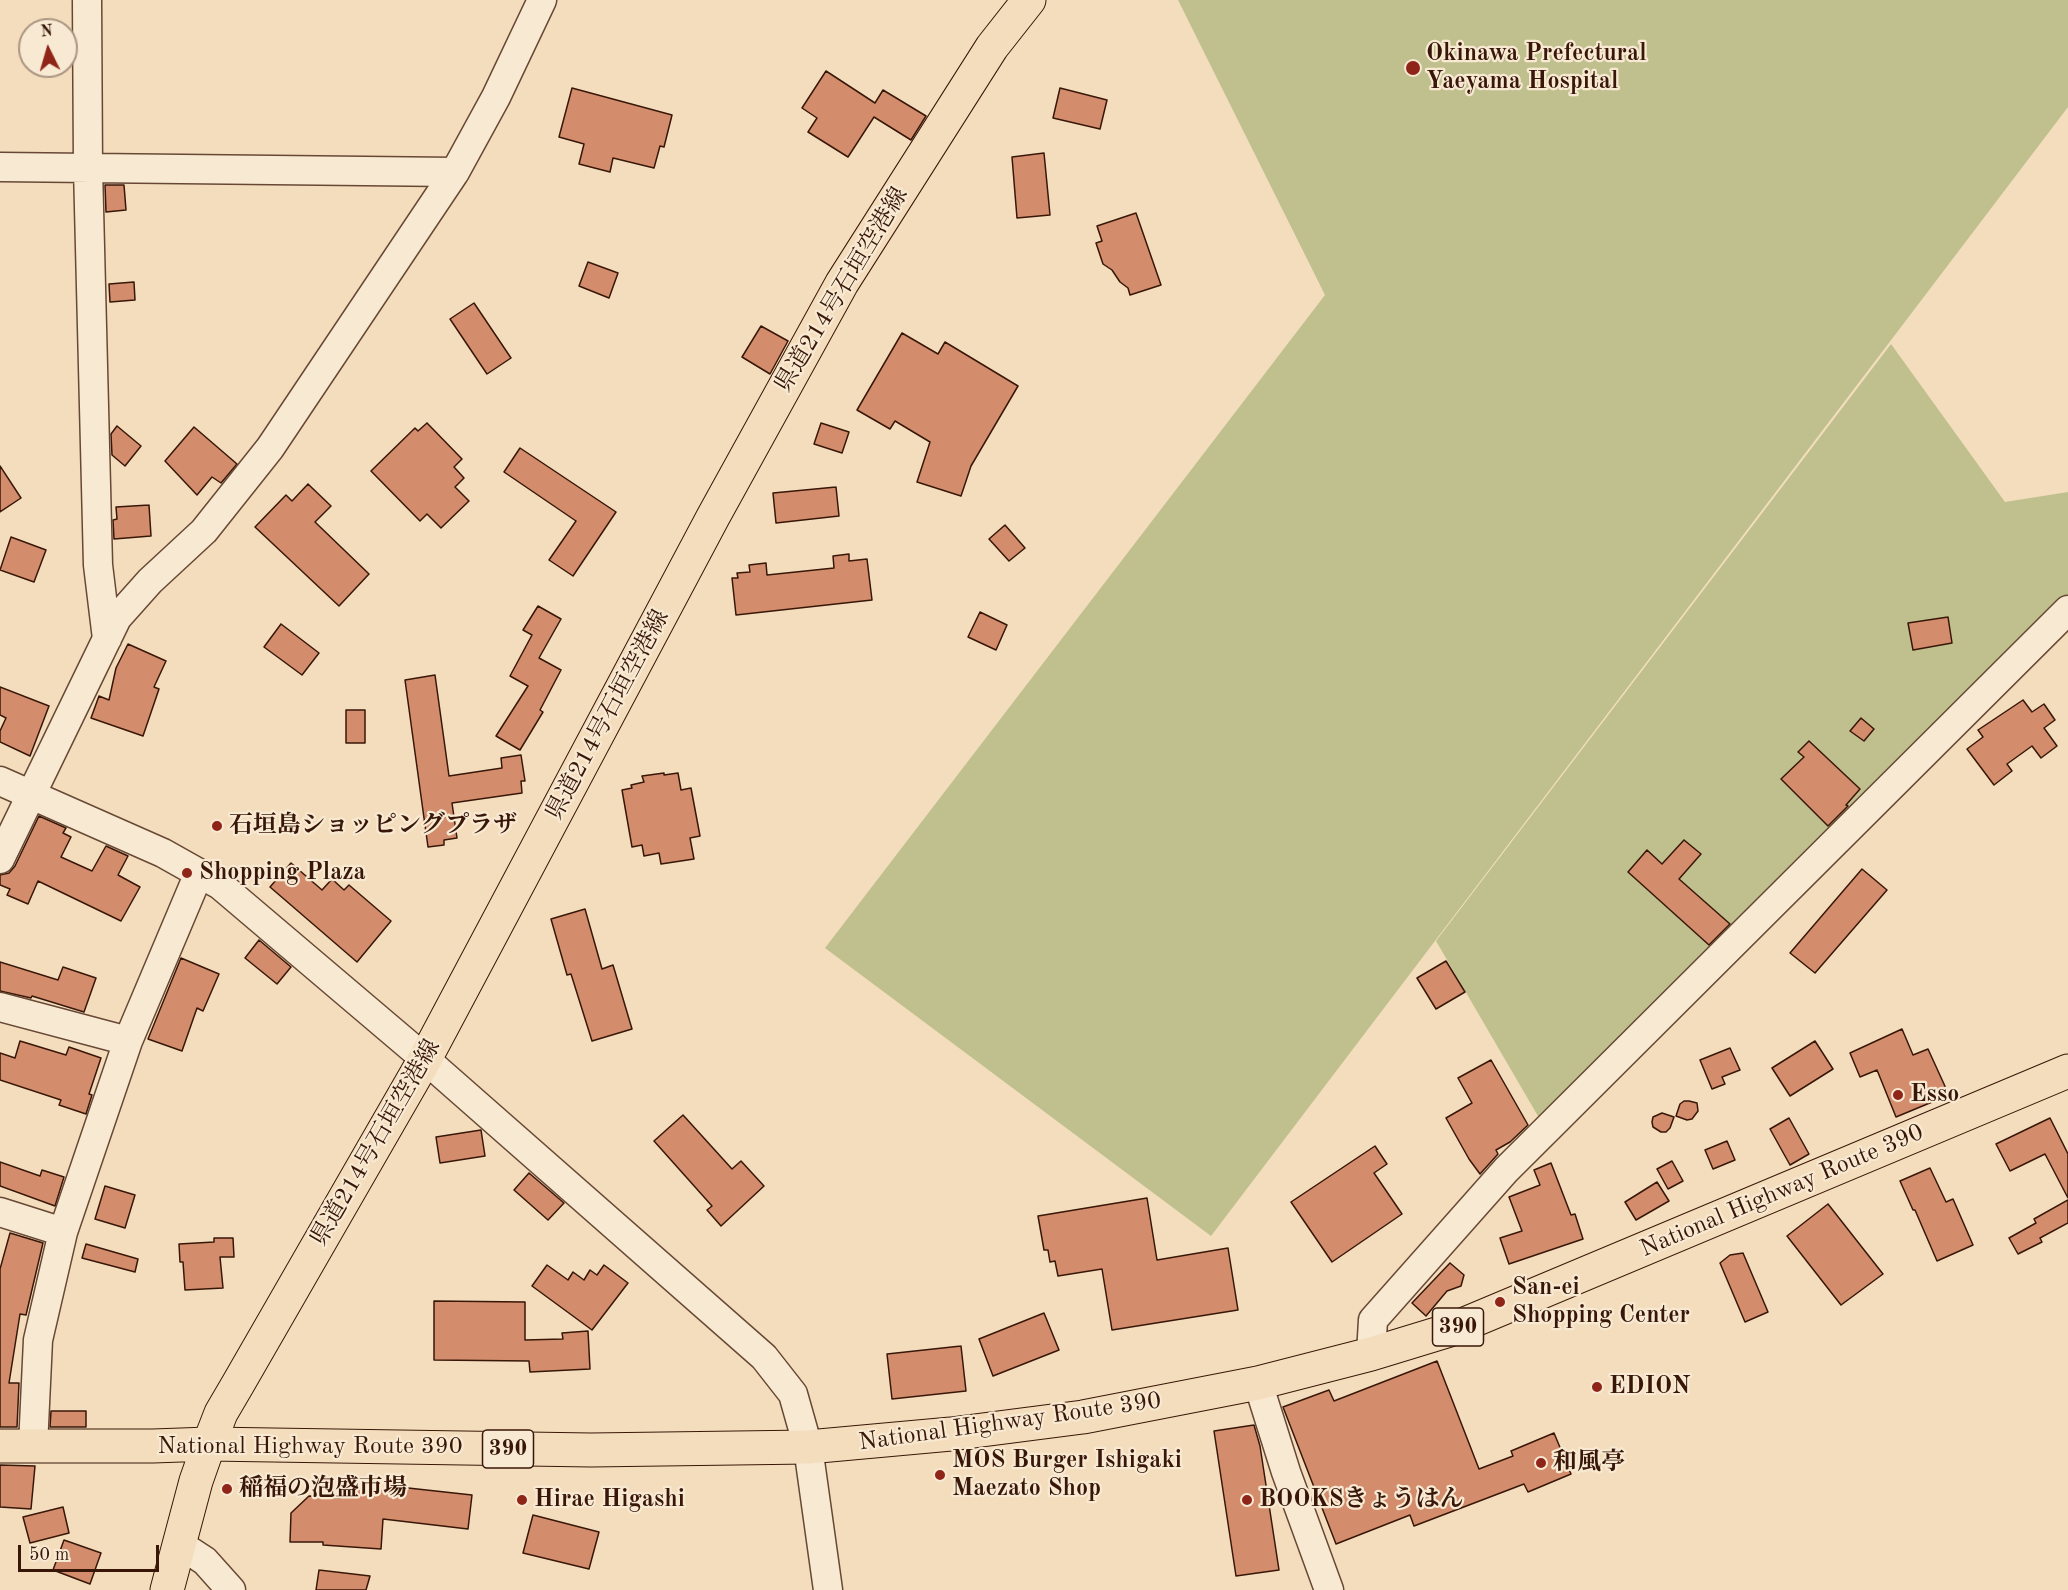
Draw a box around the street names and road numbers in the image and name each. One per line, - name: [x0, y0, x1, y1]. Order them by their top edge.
- street label: 県道214号石垣空港線: [769, 182, 915, 398]
- street label: 県道214号石垣空港線: [540, 605, 676, 825]
- street label: 県道214号石垣空港線: [305, 1035, 447, 1251]
- street label: National Highway Route 390: [1636, 1118, 1928, 1264]
- road number: 390: [1432, 1308, 1484, 1346]
- street label: National Highway Route 390: [857, 1387, 1163, 1457]
- road number: 390: [482, 1430, 534, 1468]
- street label: National Highway Route 390: [157, 1433, 463, 1461]

